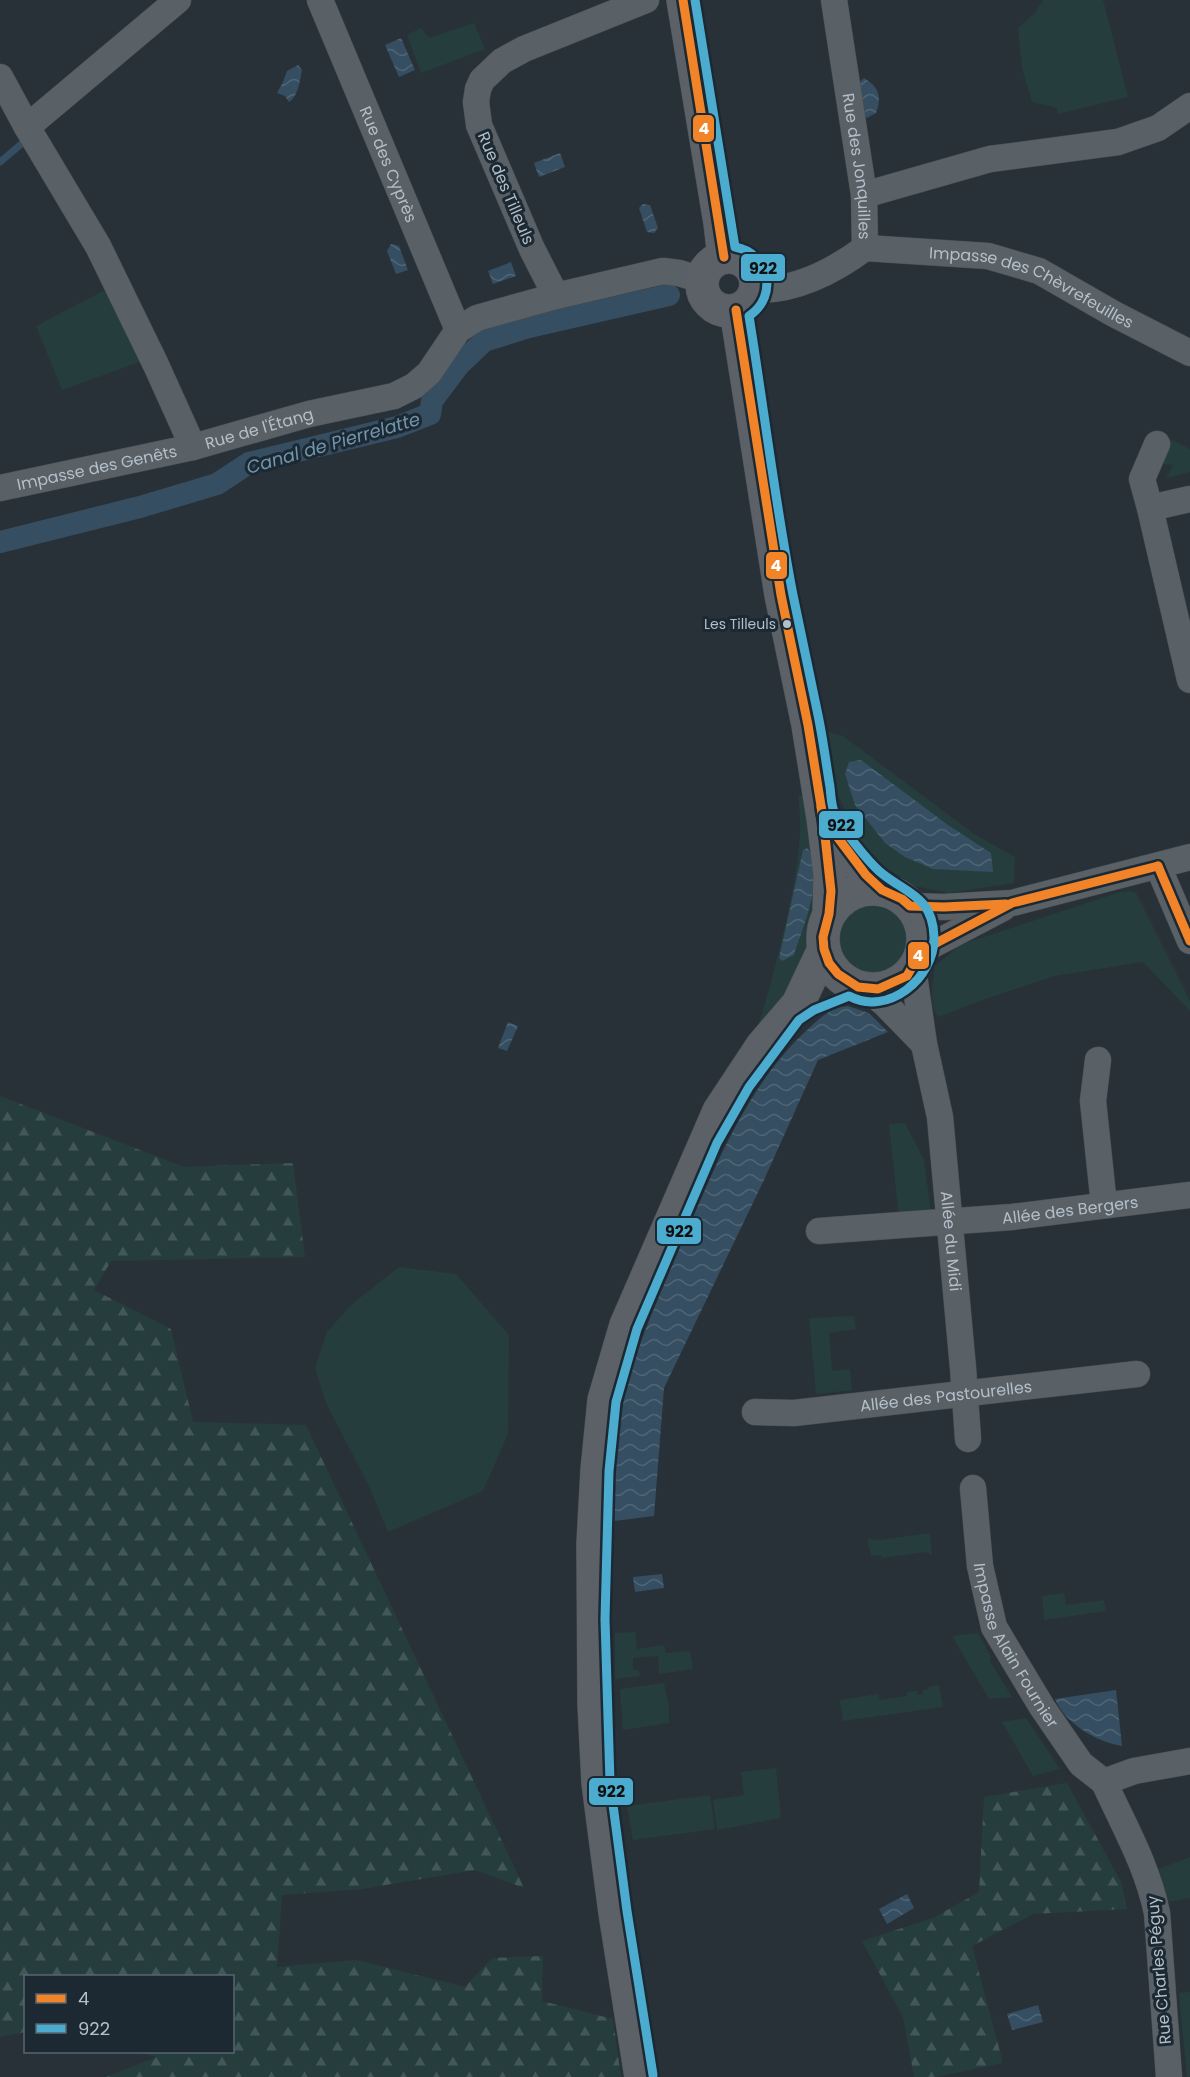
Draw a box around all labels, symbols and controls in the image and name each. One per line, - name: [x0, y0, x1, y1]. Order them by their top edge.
- street label: Rue des Jonquilles: [837, 91, 876, 240]
- street label: Rue des Cyprès: [354, 103, 423, 226]
- line badge: 4: [692, 114, 715, 143]
- text: 4: [699, 117, 710, 140]
- street label: Rue des Tilleuls: [472, 128, 540, 248]
- street label: Impasse des Chèvrefeuilles: [928, 241, 1138, 334]
- line badge: 922: [740, 253, 786, 282]
- text: 922: [749, 257, 777, 280]
- street label: Rue de l'Étang: [202, 402, 316, 455]
- water label: Canal de Pierrelatte: [243, 406, 423, 480]
- street label: Impasse des Genêts: [15, 439, 179, 496]
- line badge: 4: [765, 551, 788, 580]
- text: 4: [771, 554, 782, 577]
- place label: Les Tilleuls: [704, 614, 776, 634]
- marker: Les Tilleuls: [781, 618, 793, 630]
- line badge: 922: [818, 810, 864, 839]
- text: 922: [827, 814, 855, 837]
- line badge: 4: [907, 941, 930, 970]
- text: 4: [913, 944, 924, 967]
- street label: Allée du Midi: [935, 1190, 967, 1292]
- street label: Allée des Bergers: [1001, 1190, 1139, 1229]
- line badge: 922: [656, 1217, 702, 1245]
- text: 922: [665, 1220, 693, 1243]
- street label: Allée des Pastourelles: [859, 1375, 1033, 1417]
- street label: Impasse Alain Fournier: [968, 1562, 1064, 1732]
- line badge: 922: [588, 1777, 634, 1806]
- text: 922: [597, 1780, 625, 1803]
- street label: Rue Charles Péguy: [1141, 1895, 1177, 2045]
- legend: [24, 1975, 234, 2053]
- text: 4: [78, 1986, 89, 2011]
- text: 922: [78, 2016, 110, 2041]

